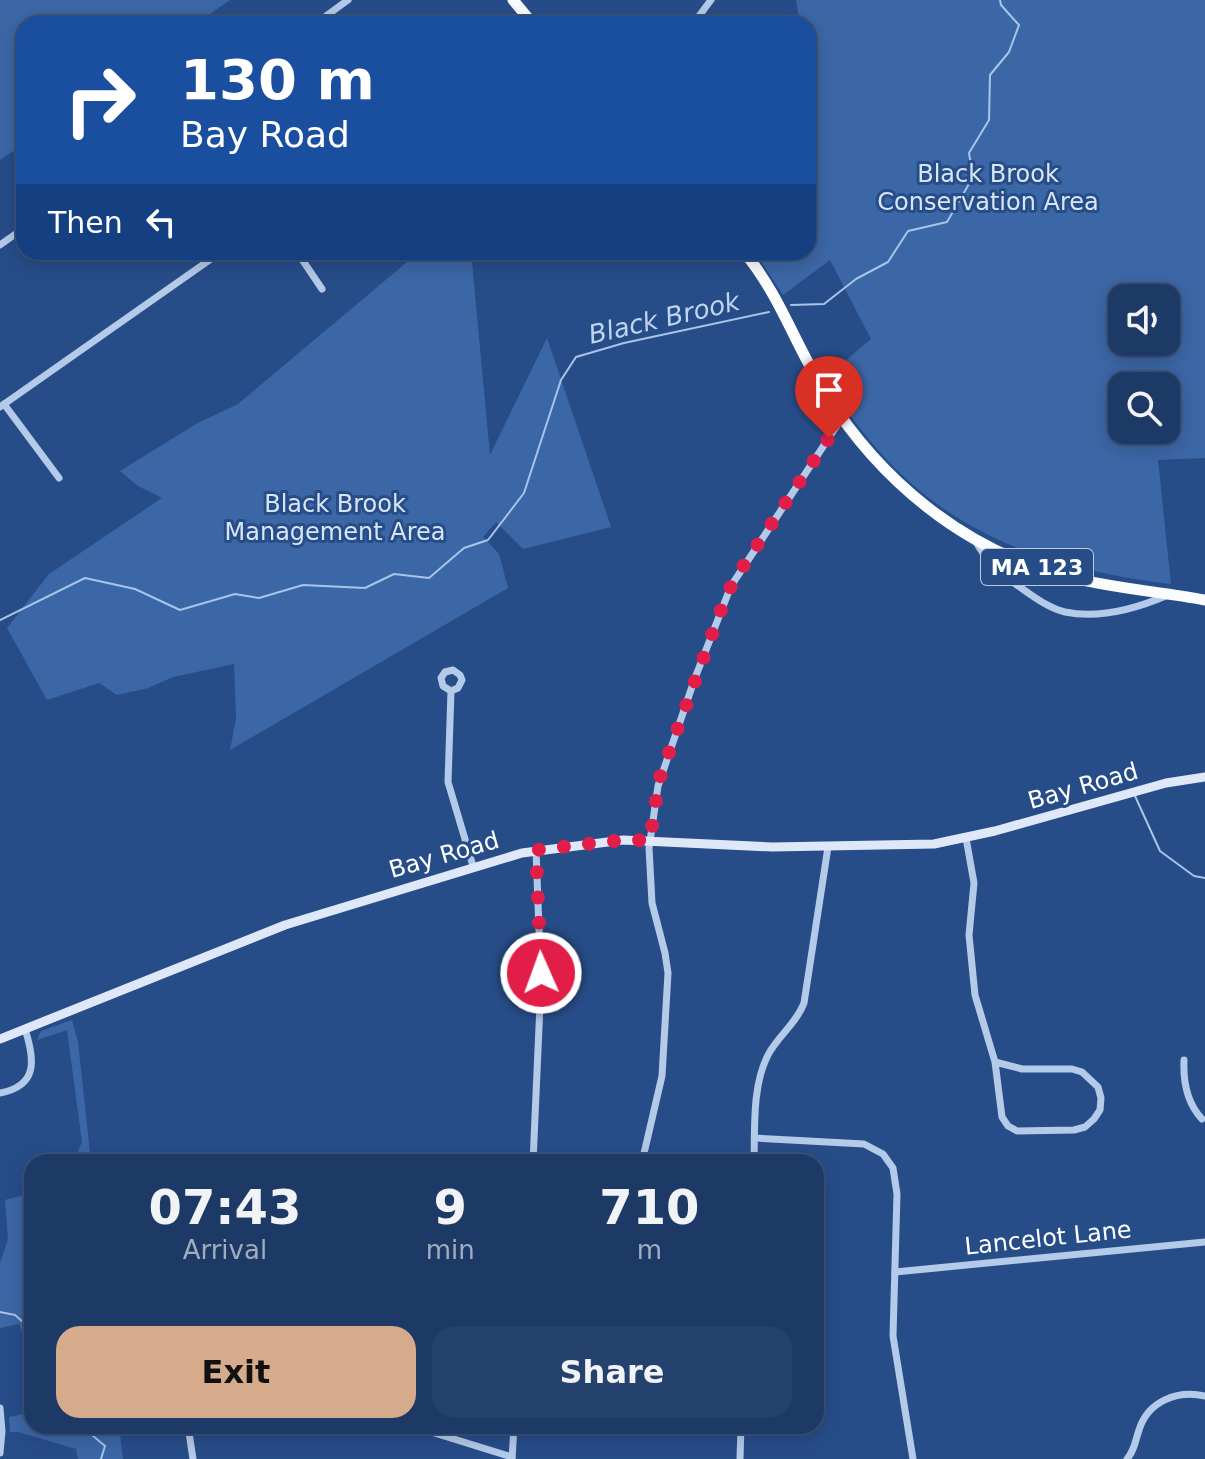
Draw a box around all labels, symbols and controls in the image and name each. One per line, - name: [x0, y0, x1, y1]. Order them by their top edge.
- text: 130 m: [180, 47, 375, 112]
- icon: right: [48, 48, 152, 152]
- text: Bay Road: [180, 114, 350, 155]
- park label: Black Brook Conservation Area: [877, 160, 1099, 216]
- icon: left: [139, 200, 183, 244]
- text: Then: [48, 205, 123, 240]
- map controls: [1108, 284, 1180, 444]
- button: sound: [1108, 284, 1180, 356]
- water label: Black Brook: [586, 286, 743, 350]
- pin: [795, 356, 863, 438]
- icon: arrive: [807, 368, 851, 412]
- button: search: [1108, 372, 1180, 444]
- park label: Black Brook Management Area: [225, 490, 445, 546]
- road number: MA 123: [981, 549, 1093, 585]
- street label: Bay Road: [1025, 757, 1141, 815]
- street label: Bay Road: [386, 826, 502, 884]
- position arrow: [499, 931, 583, 1015]
- text: 07:43: [148, 1179, 301, 1235]
- text: 9: [434, 1179, 467, 1235]
- text: 710: [599, 1179, 699, 1235]
- street label: Lancelot Lane: [963, 1215, 1133, 1261]
- text: Arrival: [183, 1235, 267, 1265]
- text: min: [426, 1235, 475, 1265]
- text: m: [637, 1235, 662, 1265]
- button: Exit: [56, 1326, 416, 1418]
- button: Share: [432, 1326, 792, 1418]

